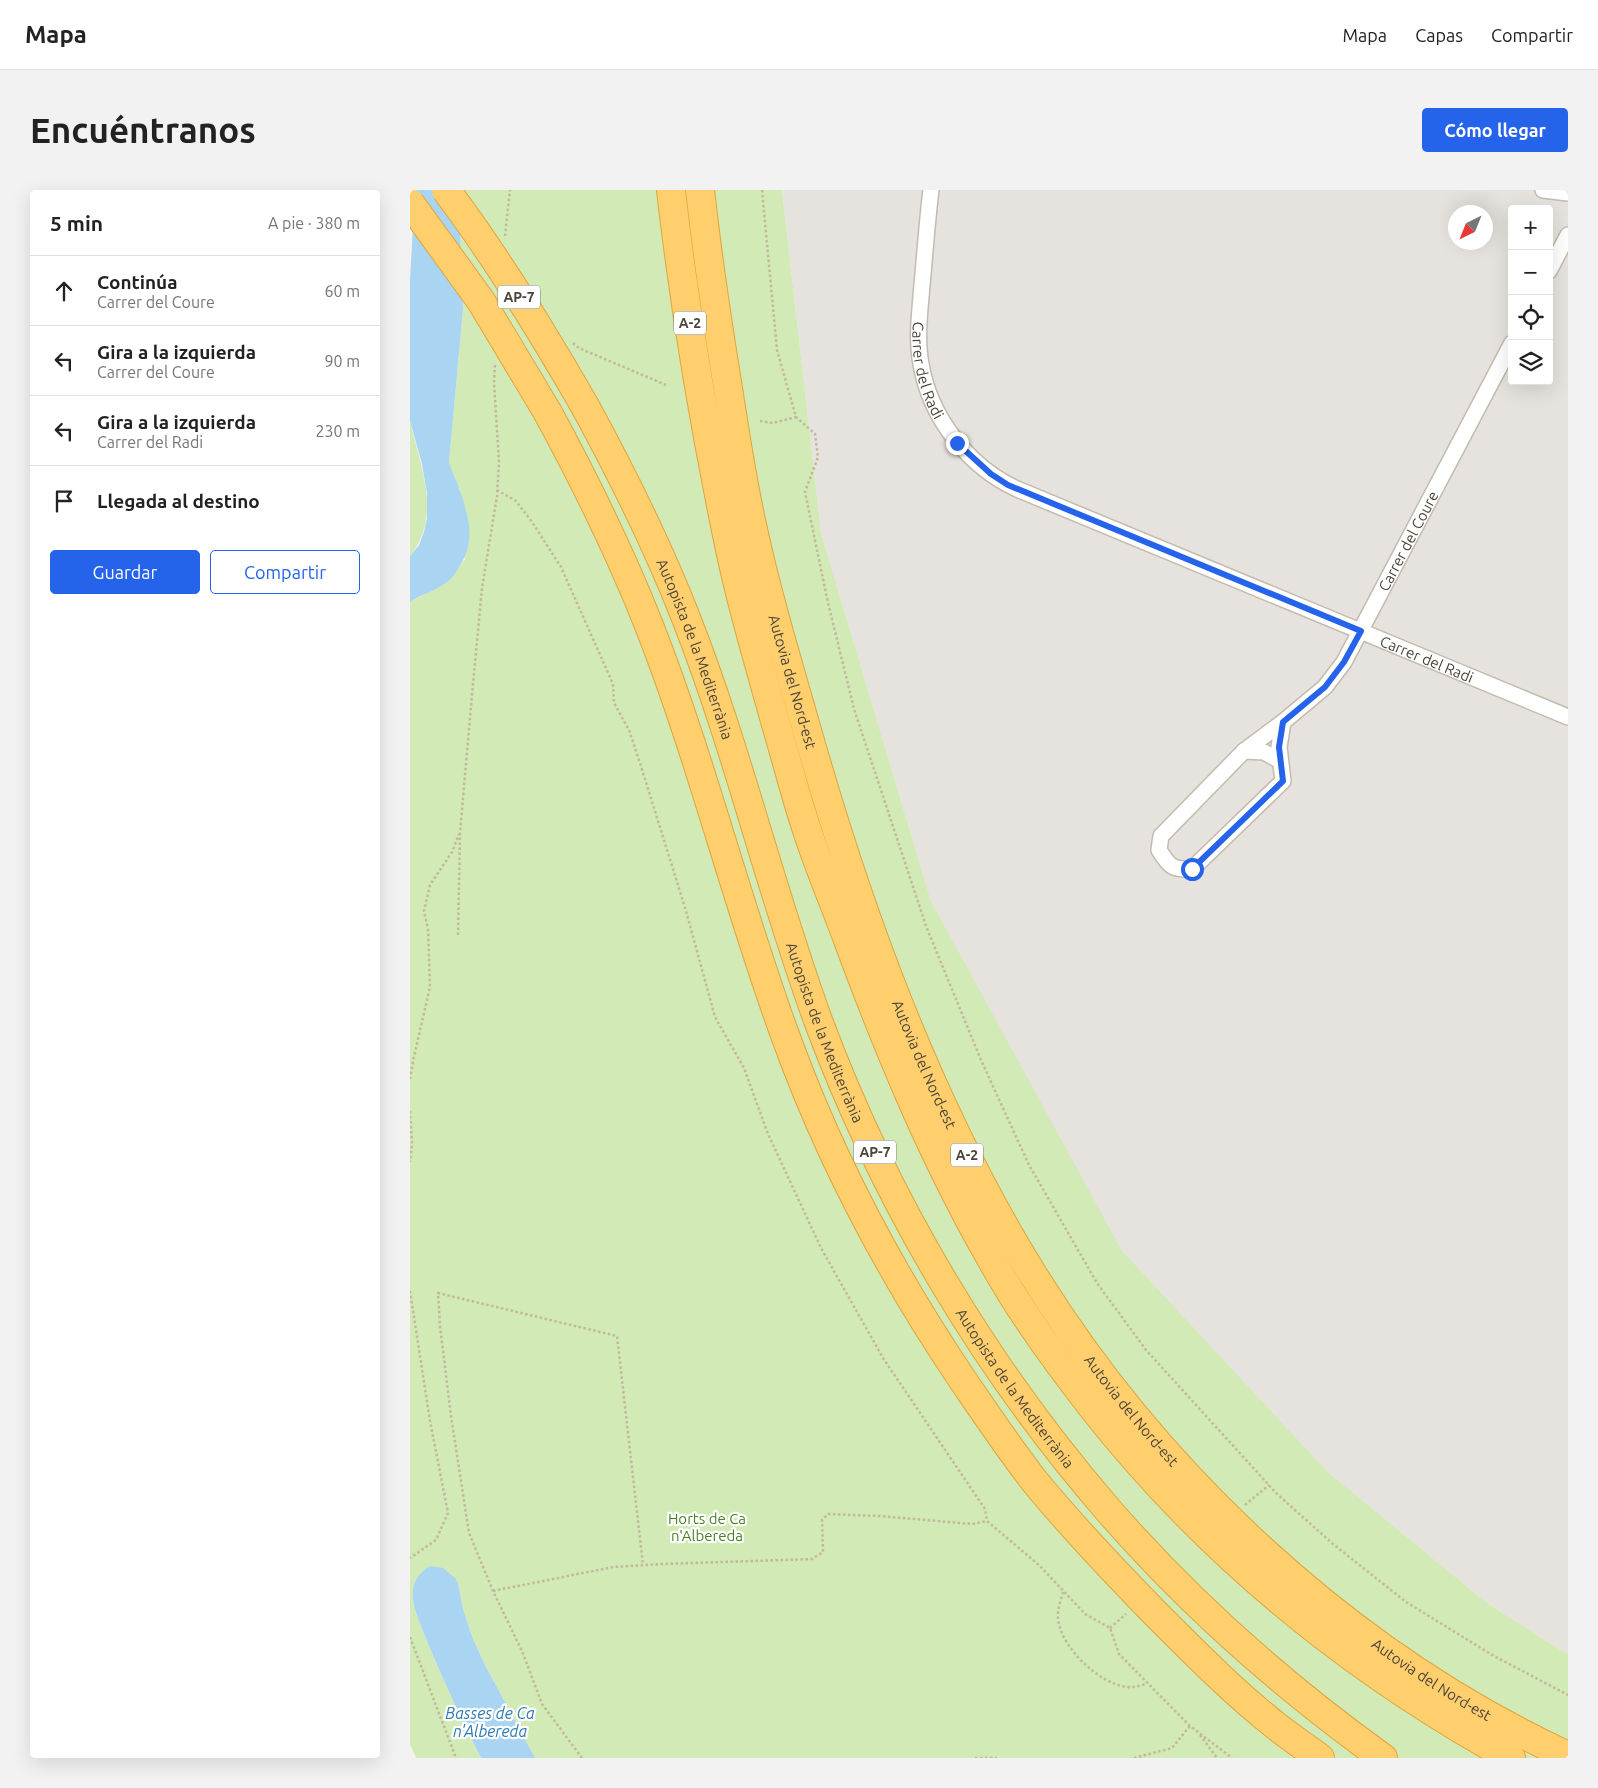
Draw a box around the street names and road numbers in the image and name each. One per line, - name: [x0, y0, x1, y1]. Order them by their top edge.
- road number: AP-7: [498, 285, 540, 308]
- road number: A-2: [674, 312, 706, 334]
- street label: Carrer del Radi: [910, 321, 948, 422]
- street label: Carrer del Coure: [1375, 488, 1441, 594]
- street label: Autopista de la Mediterrània: [654, 556, 737, 741]
- street label: Autovia del Nord-est: [766, 613, 820, 751]
- street label: Carrer del Radi: [1378, 632, 1476, 686]
- street label: Autopista de la Mediterrània: [783, 940, 867, 1125]
- street label: Autovia del Nord-est: [889, 997, 960, 1131]
- road number: AP-7: [854, 1140, 896, 1164]
- road number: A-2: [951, 1144, 983, 1166]
- street label: Autopista de la Mediterrània: [953, 1305, 1078, 1471]
- street label: Autovia del Nord-est: [1082, 1351, 1182, 1469]
- street label: Autovia del Nord-est: [1369, 1635, 1495, 1724]

